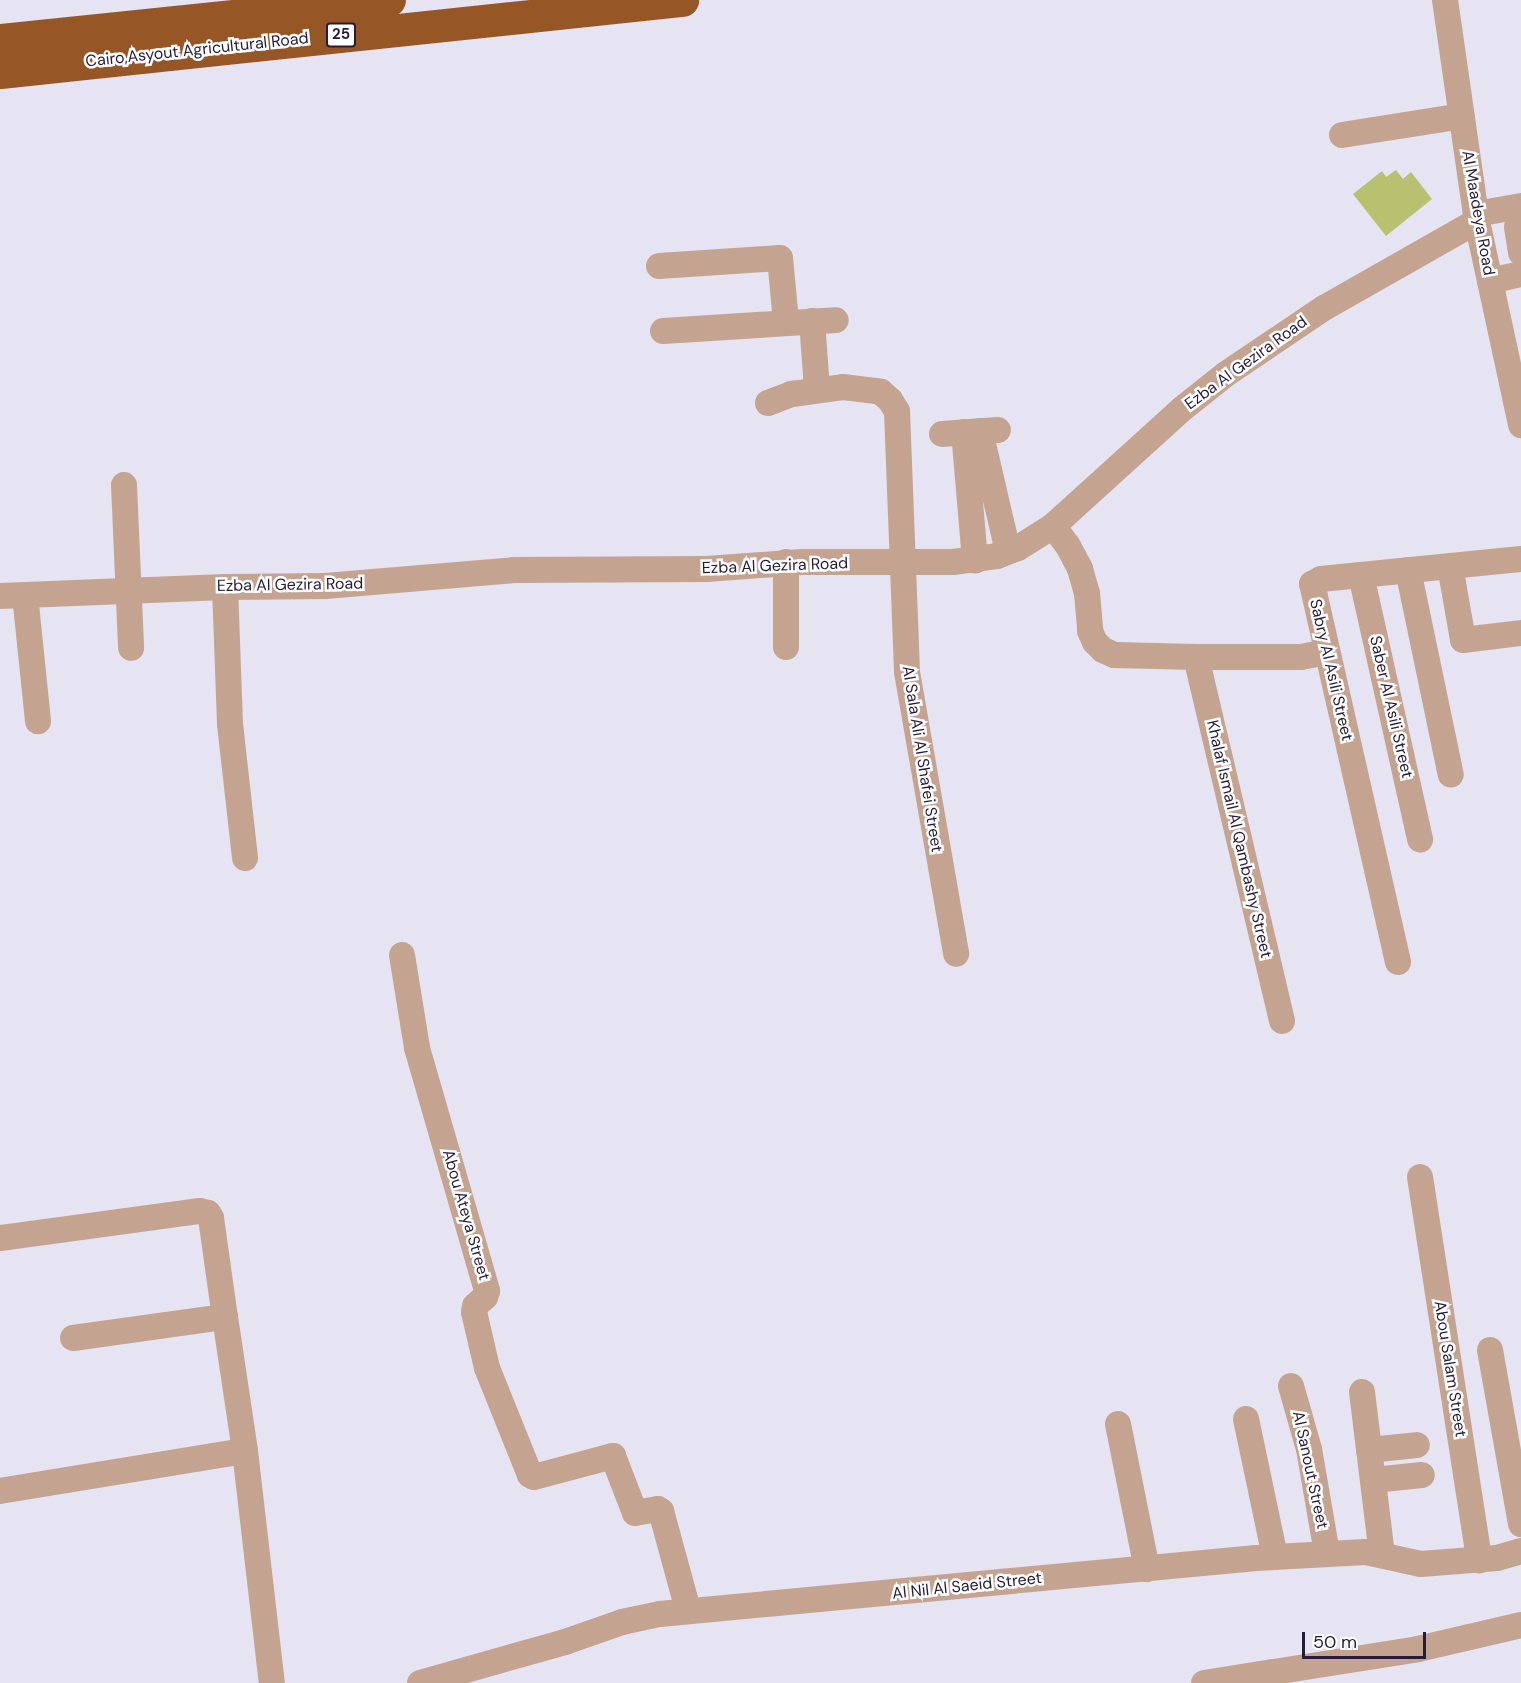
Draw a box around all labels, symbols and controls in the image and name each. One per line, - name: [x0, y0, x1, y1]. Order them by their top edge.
- road number: 25: [326, 23, 356, 47]
- street label: Cairo,Asyout Agricultural Road: [85, 29, 309, 71]
- street label: Al Maadeya Road: [1458, 149, 1498, 277]
- street label: Ezba Al Gezira Road: [1181, 312, 1311, 414]
- street label: Ezba Al Gezira Road: [702, 554, 848, 578]
- street label: Ezba Al Gezira Road: [217, 574, 363, 596]
- street label: Sabry Al Asili Street: [1305, 597, 1357, 743]
- street label: Saber Al Asili Street: [1365, 634, 1417, 780]
- street label: Al Sala Ali Al Shafei Street: [898, 664, 946, 854]
- street label: Khalaf Ismail Al Qambashy Street: [1202, 718, 1276, 960]
- street label: Abou Ateya Street: [438, 1147, 494, 1283]
- street label: Abou Salam Street: [1430, 1300, 1470, 1438]
- street label: Al Sanout Street: [1288, 1409, 1332, 1531]
- street label: Al Nil Al Saeid Street: [891, 1569, 1043, 1603]
- scale bar: [1305, 1620, 1430, 1658]
- text: 50 m: [1313, 1630, 1357, 1654]

